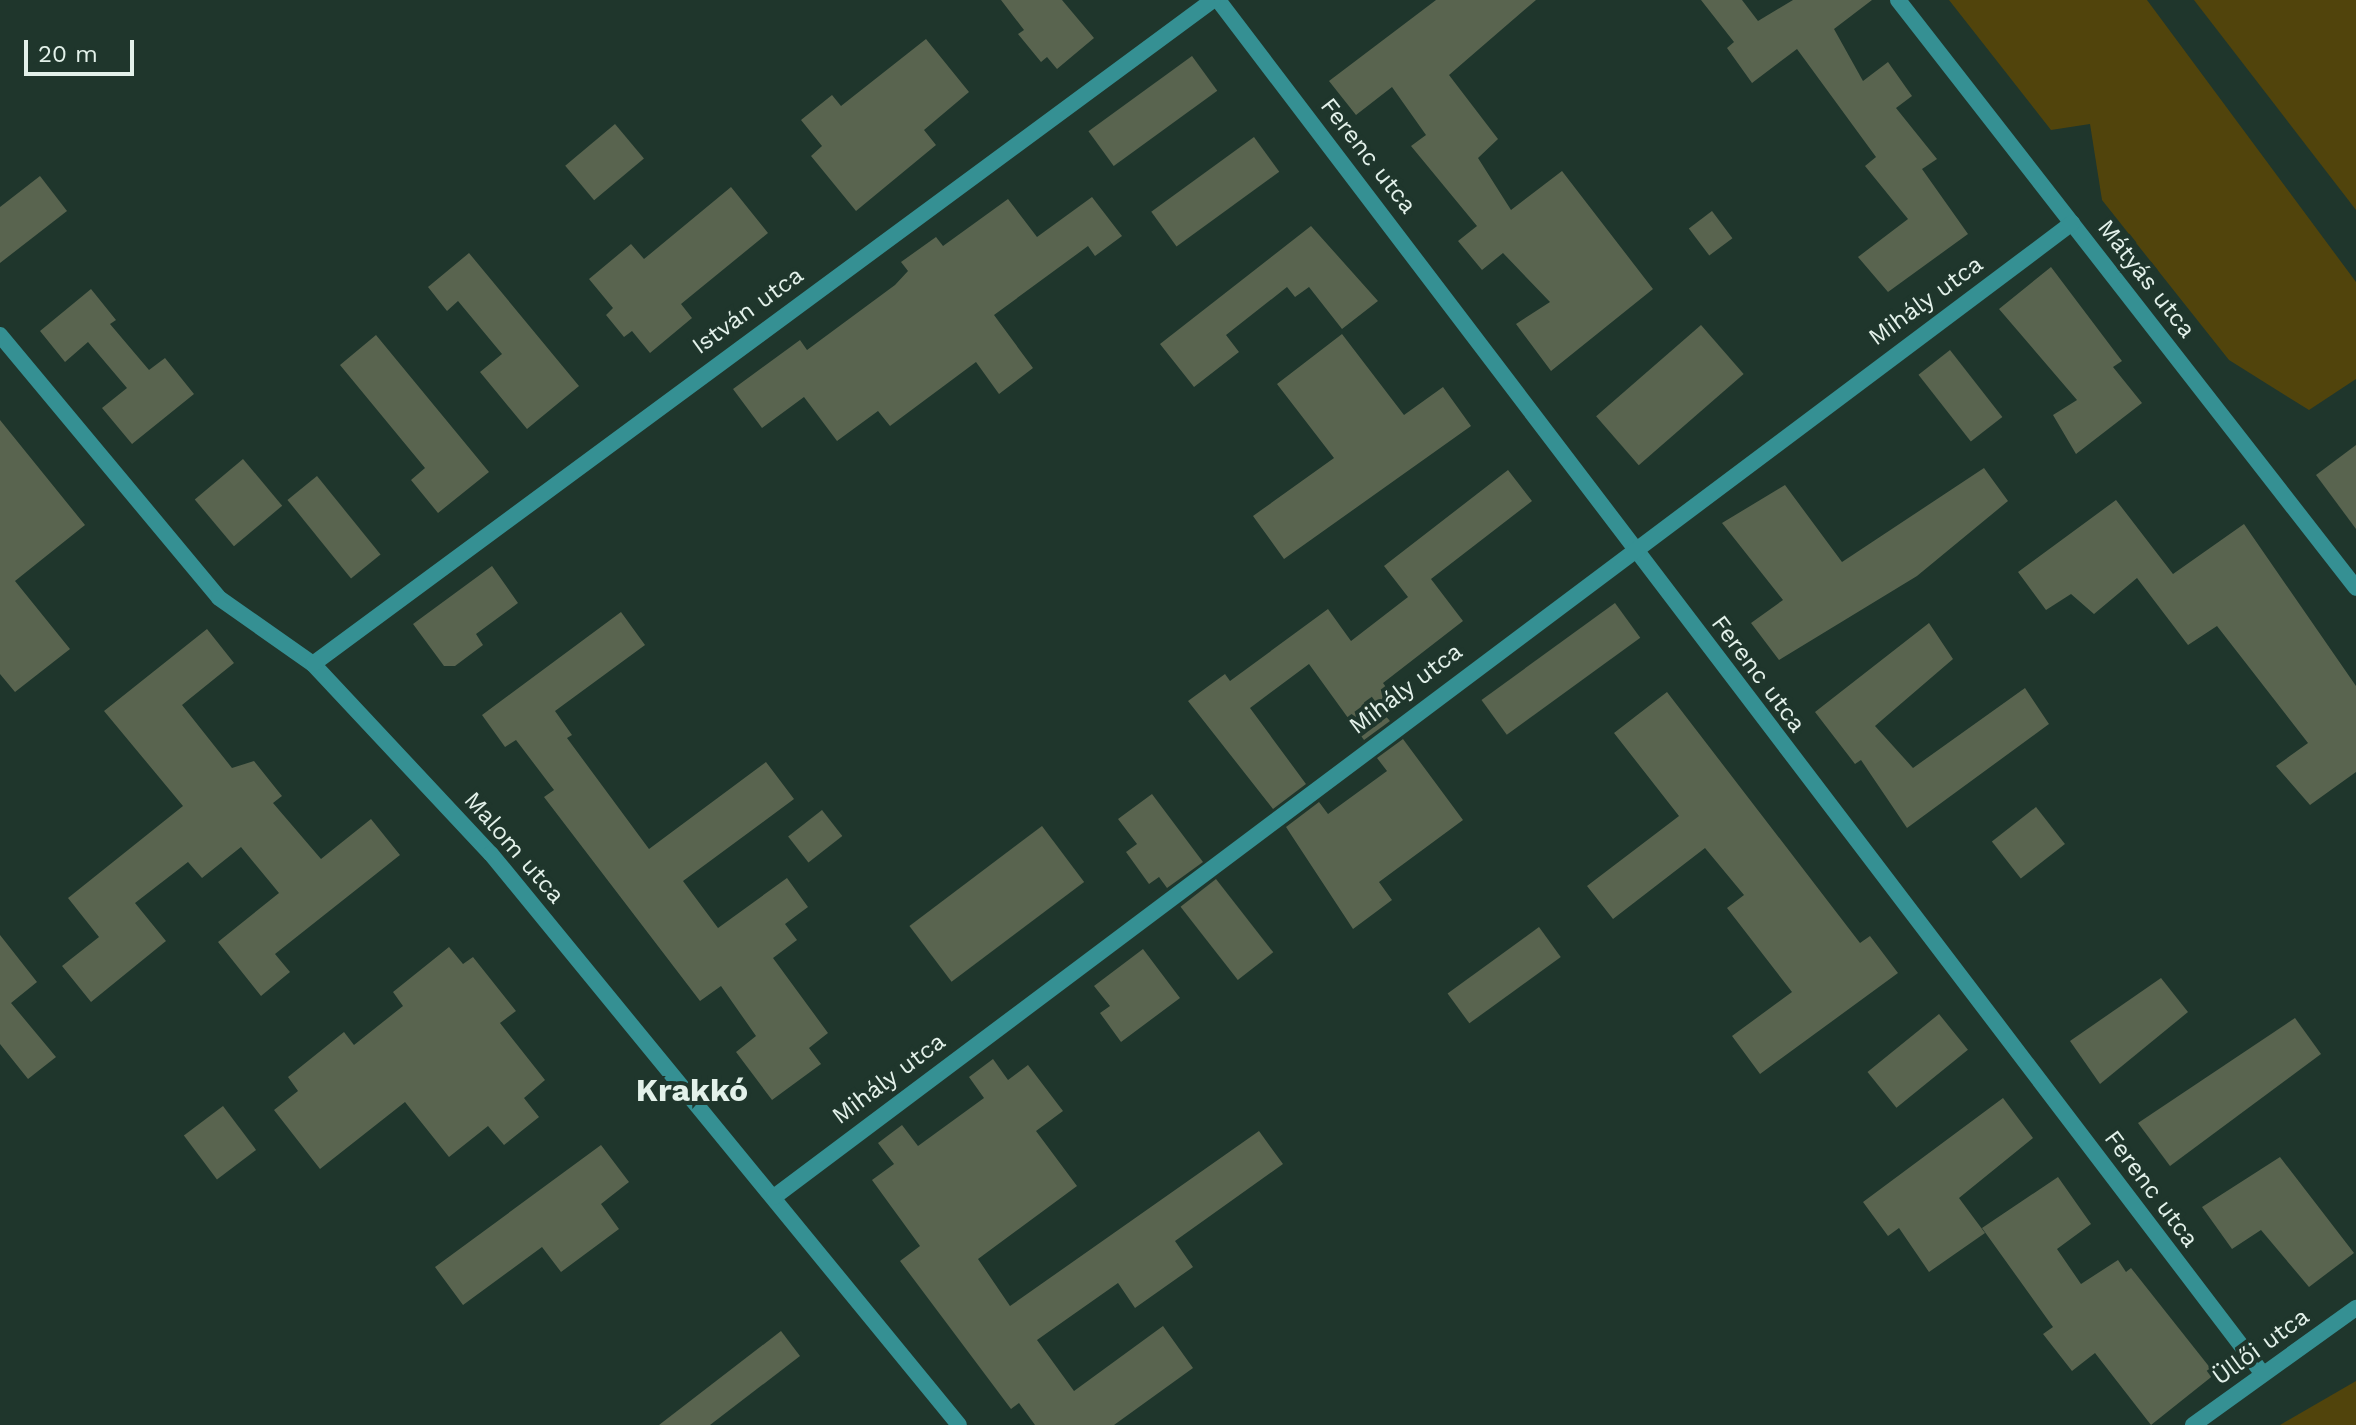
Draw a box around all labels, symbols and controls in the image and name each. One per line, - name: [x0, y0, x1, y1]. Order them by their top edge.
- scale bar: [28, 24, 138, 74]
- text: 20 m: [38, 40, 98, 68]
- street label: Ferenc utca: [1314, 92, 1422, 220]
- street label: Mátyás utca: [2091, 214, 2201, 344]
- street label: Mihály utca: [1863, 250, 1989, 352]
- street label: István utca: [687, 261, 809, 361]
- street label: Ferenc utca: [1705, 610, 1811, 738]
- street label: Mihály utca: [1344, 637, 1468, 741]
- street label: Malom utca: [458, 786, 570, 910]
- street label: Mihály utca: [827, 1027, 951, 1131]
- district label: Krakkó: [636, 1071, 748, 1109]
- street label: Ferenc utca: [2098, 1125, 2204, 1253]
- street label: Üllői utca: [2207, 1302, 2315, 1392]

